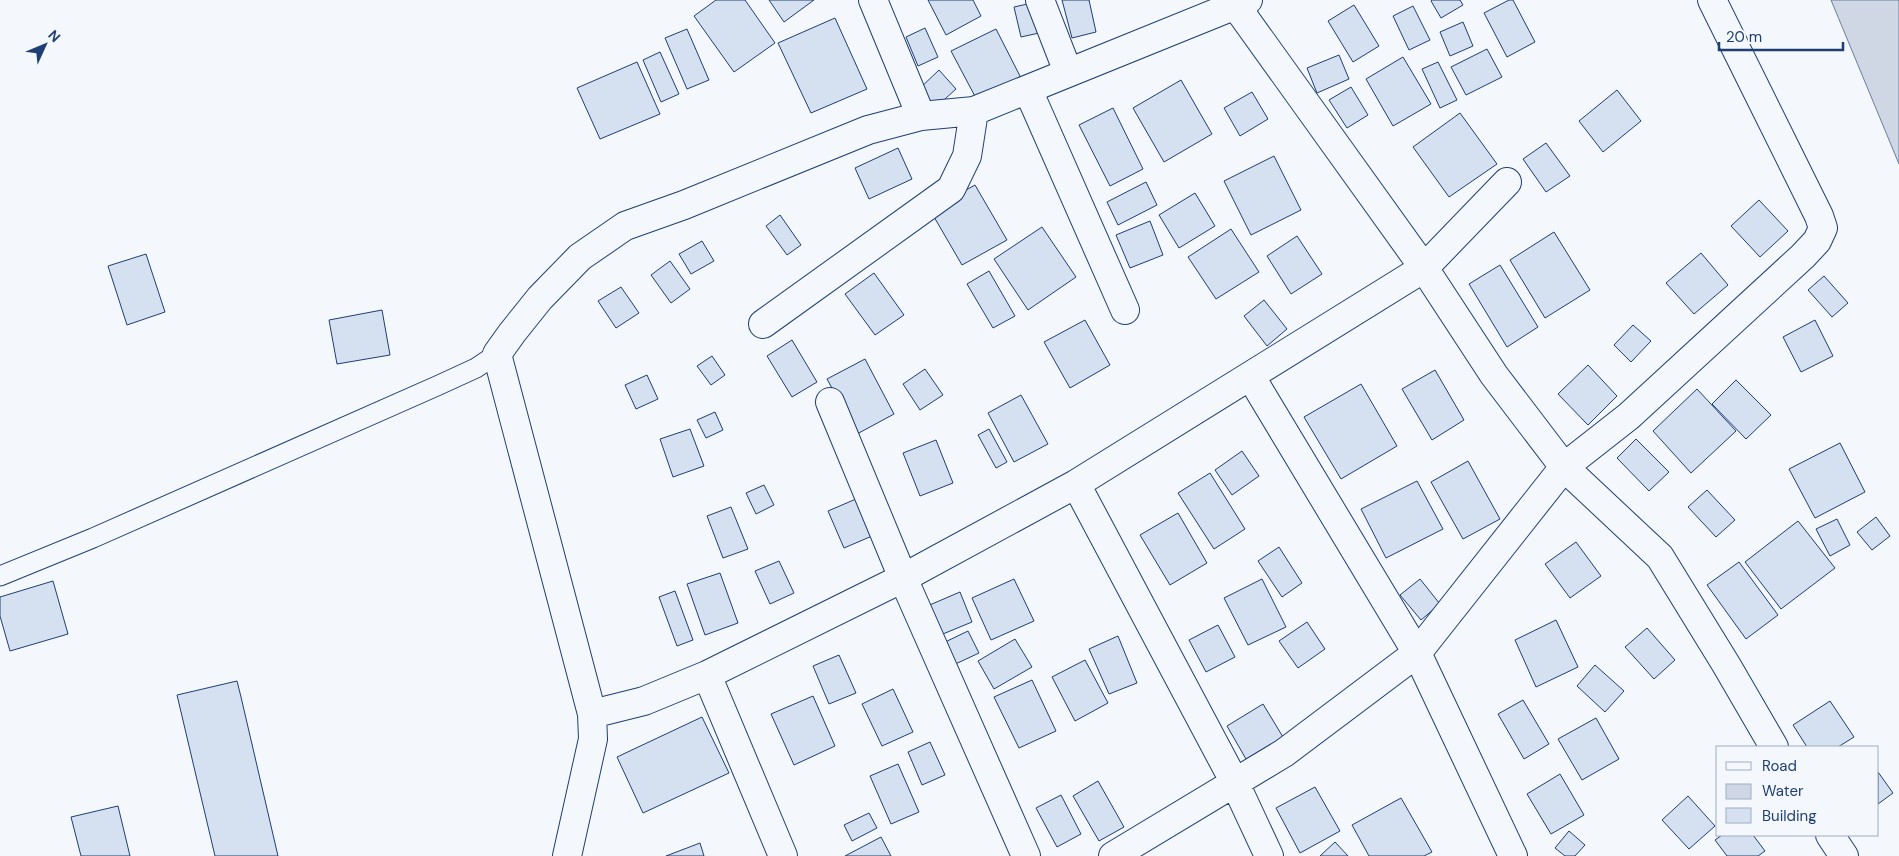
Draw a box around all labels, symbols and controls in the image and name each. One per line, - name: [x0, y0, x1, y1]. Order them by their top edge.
- north arrow: [20, 20, 70, 70]
- scale bar: [1719, 20, 1843, 52]
- text: N: [44, 26, 64, 46]
- text: 20 m: [1726, 27, 1762, 47]
- legend: [1716, 746, 1879, 836]
- text: Road: [1762, 756, 1797, 776]
- text: Water: [1762, 781, 1804, 801]
- text: Building: [1762, 806, 1817, 826]

